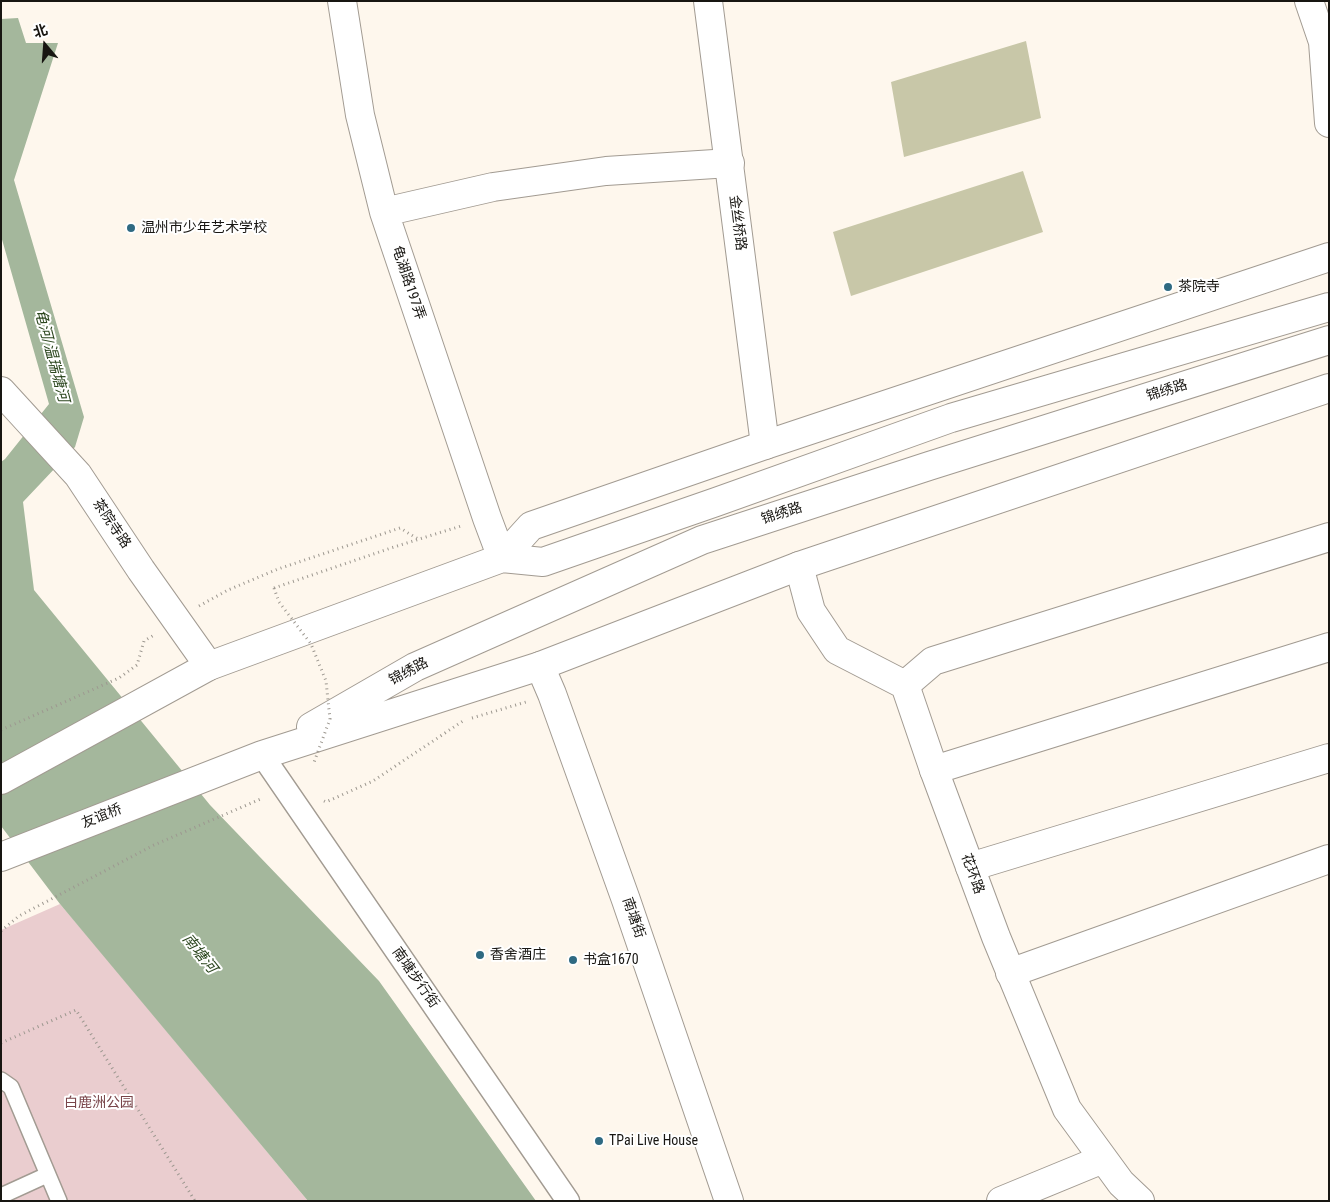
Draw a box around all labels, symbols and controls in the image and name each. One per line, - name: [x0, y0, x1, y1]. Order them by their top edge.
- north arrow: [20, 20, 70, 70]
- text: 北: [31, 21, 49, 41]
- street label: 金丝桥路: [725, 194, 749, 252]
- place label: 温州市少年艺术学校: [141, 220, 267, 236]
- marker: 温州市少年艺术学校: [125, 222, 137, 234]
- street label: 龟湖路197弄: [388, 244, 428, 322]
- place label: 茶院寺: [1178, 279, 1220, 295]
- marker: 茶院寺: [1162, 281, 1174, 293]
- water label: 龟河/温瑞塘河: [30, 308, 72, 404]
- street label: 锦绣路: [1144, 377, 1190, 405]
- street label: 茶院寺路: [88, 496, 134, 552]
- street label: 锦绣路: [759, 500, 805, 528]
- street label: 锦绣路: [387, 655, 431, 689]
- street label: 友谊桥: [79, 801, 125, 833]
- street label: 花环路: [957, 851, 987, 897]
- street label: 南塘街: [618, 895, 648, 941]
- water label: 南塘河: [178, 931, 220, 977]
- street label: 南塘步行街: [388, 945, 442, 1011]
- place label: 香舍酒庄: [490, 947, 546, 963]
- marker: 香舍酒庄: [474, 949, 486, 961]
- place label: 书盒1670: [583, 952, 639, 968]
- marker: 书盒1670: [567, 954, 579, 966]
- park label: 白鹿洲公园: [64, 1095, 134, 1111]
- place label: TPai Live House: [609, 1133, 698, 1149]
- marker: TPai Live House: [593, 1135, 605, 1147]

